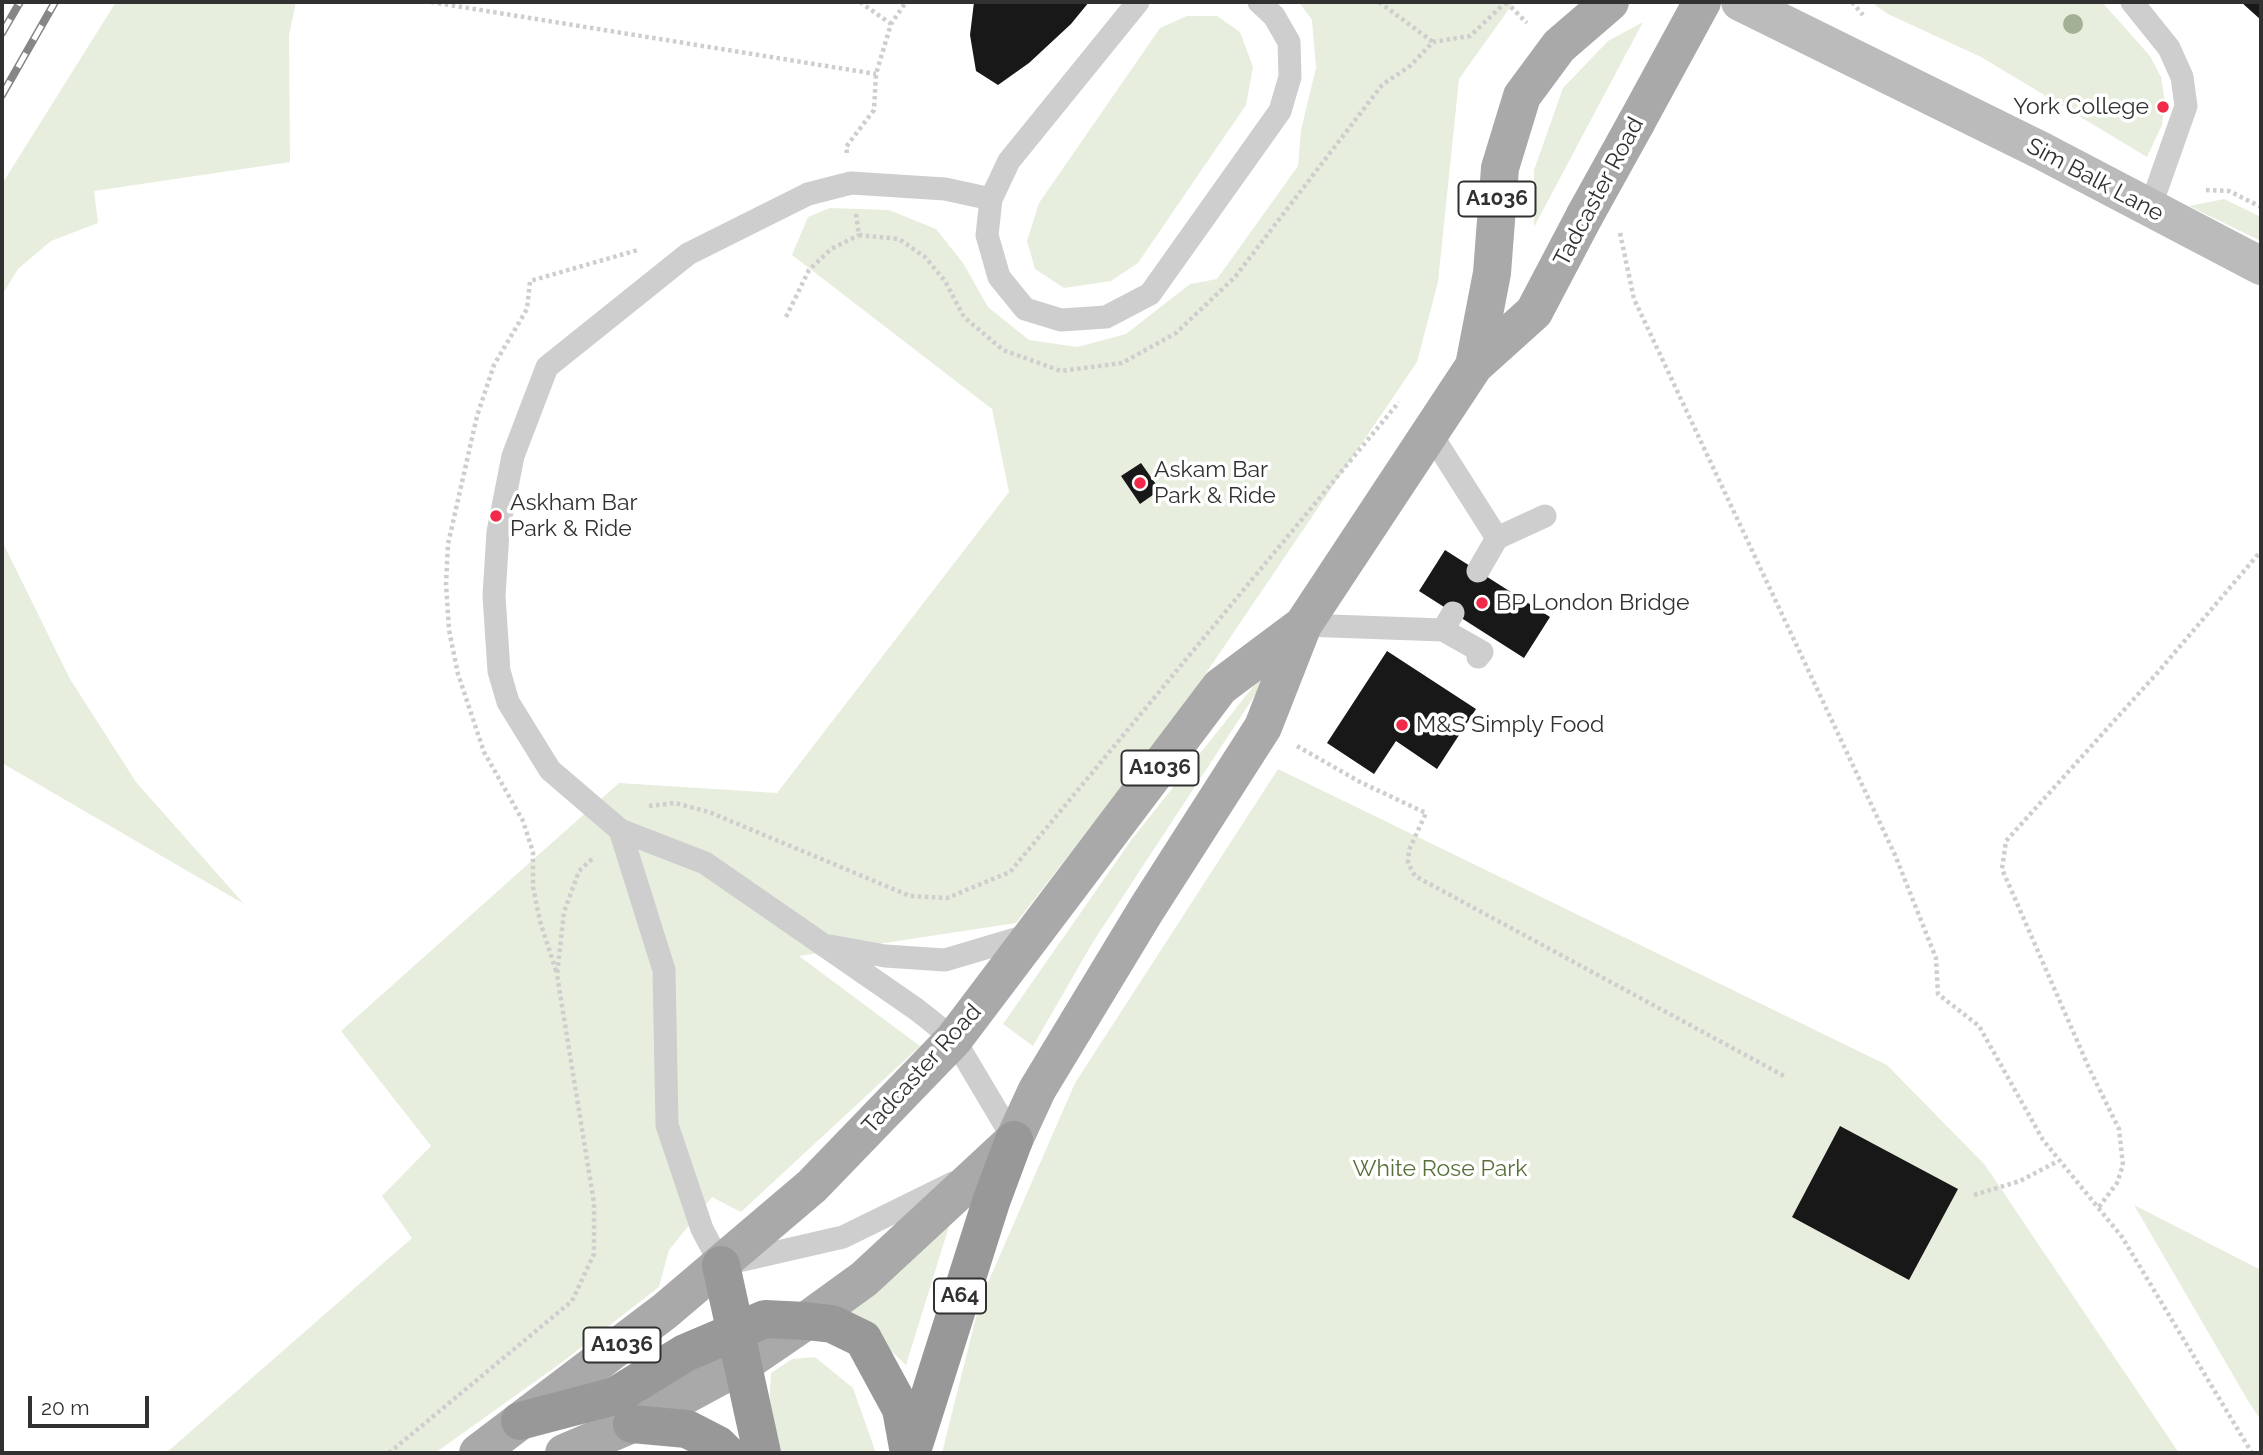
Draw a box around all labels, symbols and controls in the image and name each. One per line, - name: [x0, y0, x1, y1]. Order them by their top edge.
- place label: York College: [2013, 93, 2149, 121]
- marker: York College: [2155, 99, 2171, 115]
- street label: Tadcaster Road: [1548, 113, 1650, 271]
- street label: Sim Balk Lane: [2022, 132, 2168, 228]
- road number: A1036: [1458, 182, 1536, 216]
- place label: Askam Bar Park & Ride: [1154, 456, 1276, 510]
- marker: Askam Bar Park & Ride: [1132, 475, 1148, 491]
- place label: Askham Bar Park & Ride: [510, 489, 638, 543]
- marker: Askham Bar Park & Ride: [488, 508, 504, 524]
- place label: BP London Bridge: [1496, 589, 1689, 617]
- marker: BP London Bridge: [1474, 595, 1490, 611]
- place label: M&S Simply Food: [1416, 711, 1604, 739]
- marker: M&S Simply Food: [1394, 717, 1410, 733]
- road number: A1036: [1122, 750, 1198, 786]
- street label: Tadcaster Road: [857, 999, 987, 1139]
- park label: White Rose Park: [1352, 1155, 1528, 1183]
- road number: A64: [934, 1278, 986, 1314]
- road number: A1036: [584, 1328, 660, 1362]
- scale bar: [32, 1382, 152, 1426]
- text: 20 m: [41, 1395, 89, 1420]

